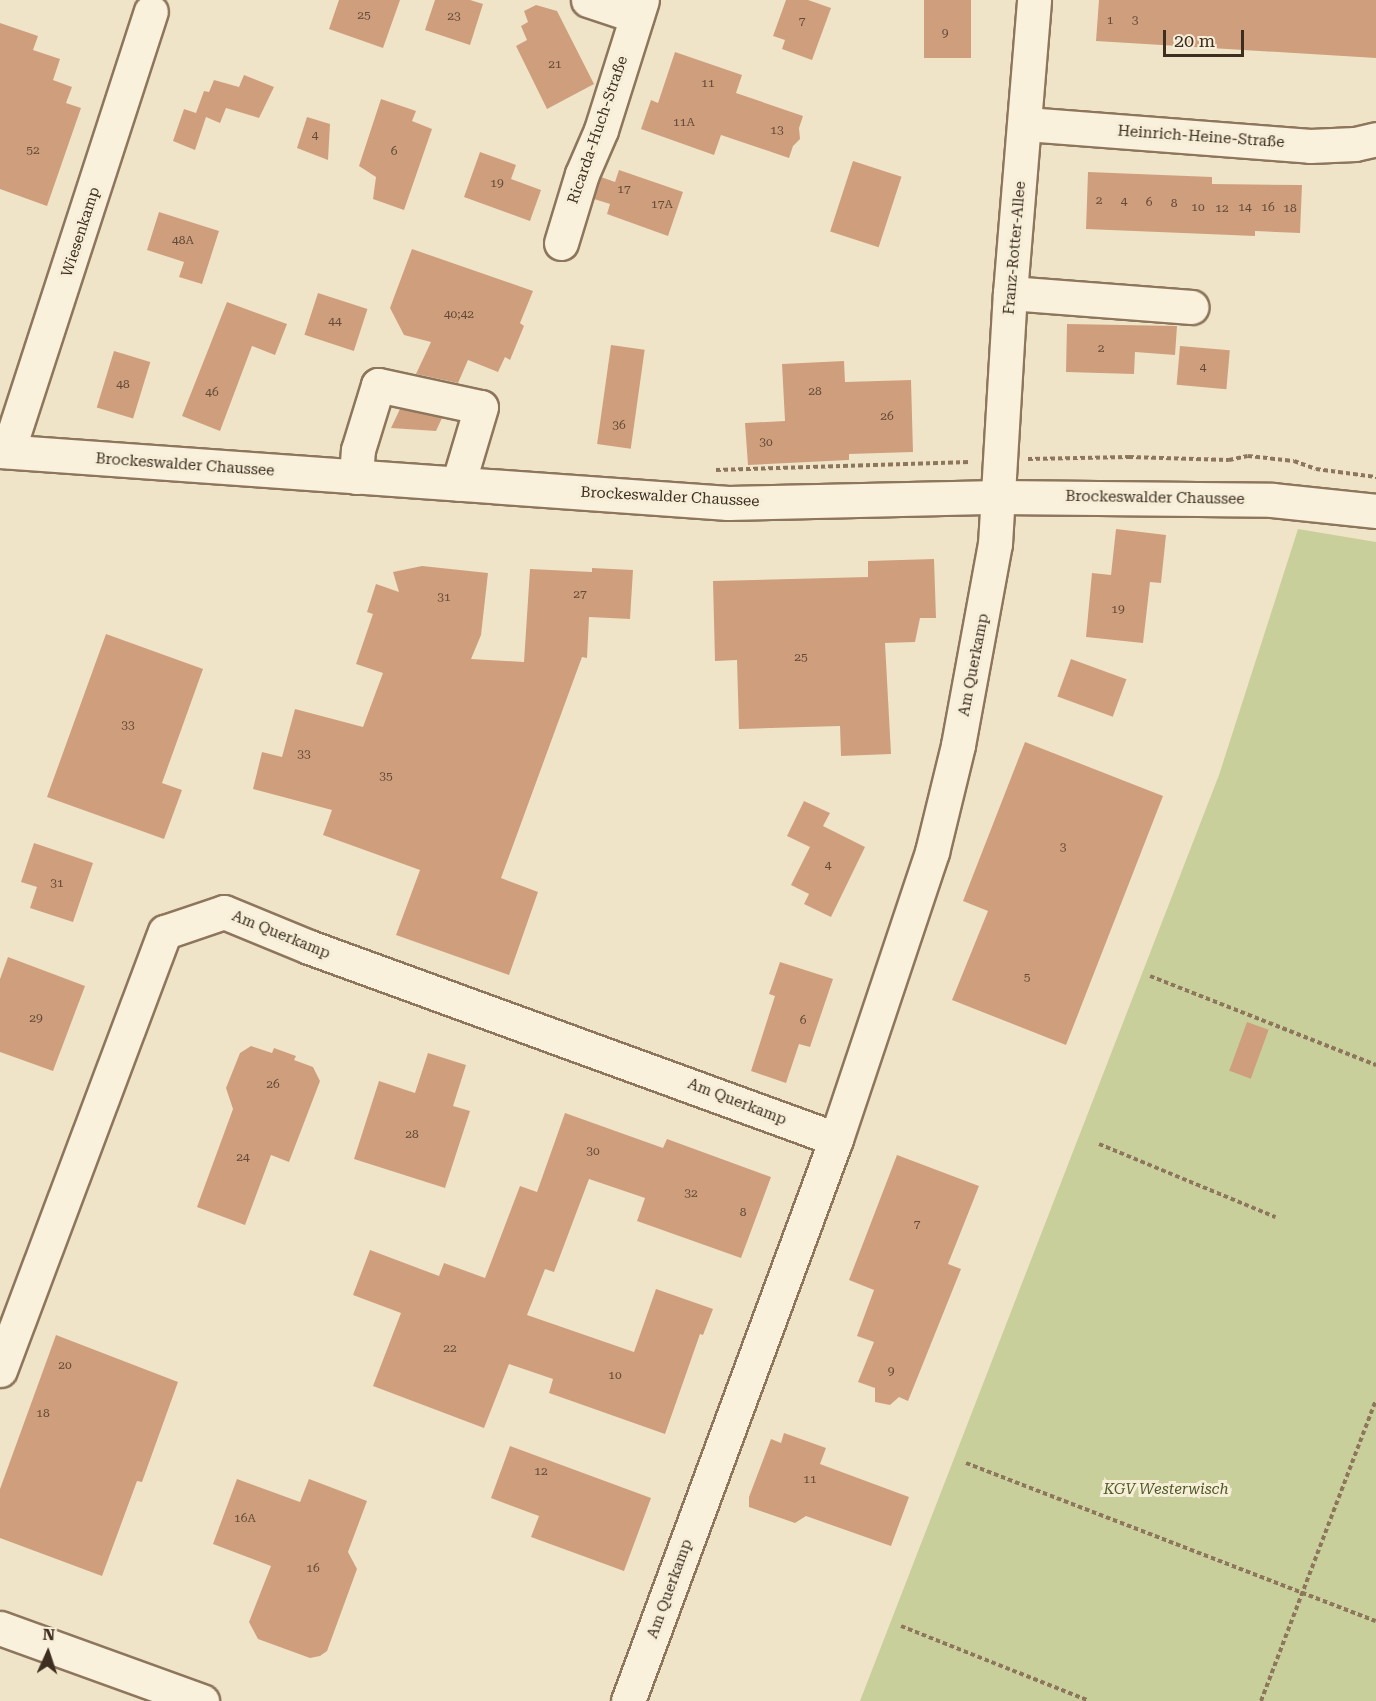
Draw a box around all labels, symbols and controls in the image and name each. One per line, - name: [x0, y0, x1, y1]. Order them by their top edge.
- house number: 25: [357, 9, 371, 23]
- house number: 23: [447, 10, 461, 24]
- house number: 1: [1107, 14, 1113, 28]
- house number: 3: [1132, 14, 1138, 28]
- house number: 7: [799, 15, 805, 29]
- scale bar: [1166, 18, 1247, 56]
- house number: 9: [942, 27, 948, 41]
- text: 20 m: [1174, 30, 1215, 51]
- street label: Ricarda-Huch-Straße: [564, 54, 632, 206]
- house number: 21: [548, 58, 562, 72]
- house number: 11: [701, 77, 715, 91]
- house number: 11A: [673, 116, 695, 130]
- street label: Heinrich-Heine-Straße: [1117, 122, 1285, 152]
- house number: 13: [770, 124, 784, 138]
- house number: 4: [312, 129, 318, 143]
- house number: 52: [26, 144, 40, 158]
- house number: 6: [391, 145, 397, 159]
- house number: 19: [490, 177, 504, 191]
- street label: Franz-Rotter-Allee: [1000, 180, 1030, 316]
- house number: 17: [617, 183, 631, 197]
- street label: Wiesenkamp: [58, 185, 104, 279]
- house number: 2: [1096, 194, 1102, 208]
- house number: 4: [1121, 195, 1127, 209]
- house number: 6: [1146, 196, 1152, 210]
- house number: 8: [1171, 197, 1177, 211]
- house number: 17A: [651, 198, 673, 212]
- house number: 10: [1191, 201, 1205, 215]
- house number: 14: [1238, 201, 1252, 215]
- house number: 16: [1261, 201, 1275, 215]
- house number: 12: [1215, 202, 1229, 216]
- house number: 18: [1283, 202, 1297, 216]
- house number: 48A: [172, 234, 194, 248]
- house number: 40;42: [444, 308, 474, 322]
- house number: 44: [328, 315, 342, 329]
- house number: 2: [1098, 342, 1104, 356]
- house number: 4: [1200, 361, 1206, 375]
- house number: 48: [116, 378, 130, 392]
- house number: 28: [808, 385, 822, 399]
- house number: 46: [205, 386, 219, 400]
- house number: 26: [880, 410, 894, 424]
- house number: 36: [612, 419, 626, 433]
- house number: 30: [759, 436, 773, 450]
- street label: Brockeswalder Chaussee: [95, 450, 275, 480]
- street label: Brockeswalder Chaussee: [580, 483, 760, 511]
- street label: Brockeswalder Chaussee: [1065, 487, 1245, 509]
- house number: 27: [573, 588, 587, 602]
- house number: 31: [437, 591, 451, 605]
- house number: 19: [1111, 603, 1125, 617]
- street label: Am Querkamp: [955, 612, 993, 718]
- house number: 25: [794, 651, 808, 665]
- house number: 33: [121, 719, 135, 733]
- house number: 33: [297, 748, 311, 762]
- house number: 35: [379, 770, 393, 784]
- house number: 3: [1060, 841, 1066, 855]
- house number: 4: [825, 859, 831, 873]
- house number: 31: [50, 877, 64, 891]
- street label: Am Querkamp: [229, 907, 333, 963]
- house number: 5: [1024, 971, 1030, 985]
- house number: 29: [29, 1012, 43, 1026]
- house number: 6: [800, 1014, 806, 1028]
- street label: Am Querkamp: [685, 1075, 789, 1129]
- house number: 26: [266, 1078, 280, 1092]
- house number: 28: [405, 1128, 419, 1142]
- house number: 30: [586, 1145, 600, 1159]
- house number: 24: [236, 1151, 250, 1165]
- house number: 32: [684, 1187, 698, 1201]
- house number: 8: [740, 1206, 746, 1220]
- house number: 7: [914, 1218, 920, 1232]
- house number: 22: [443, 1342, 457, 1356]
- house number: 20: [58, 1359, 72, 1373]
- house number: 9: [888, 1365, 894, 1379]
- house number: 10: [608, 1369, 622, 1383]
- house number: 18: [36, 1407, 50, 1421]
- house number: 12: [534, 1465, 548, 1479]
- house number: 11: [803, 1473, 817, 1487]
- park label: KGV Westerwisch: [1103, 1481, 1229, 1499]
- house number: 16A: [234, 1512, 256, 1526]
- street label: Am Querkamp: [644, 1537, 696, 1641]
- house number: 16: [306, 1562, 320, 1576]
- north arrow: [18, 1623, 78, 1683]
- text: N: [42, 1625, 56, 1644]

